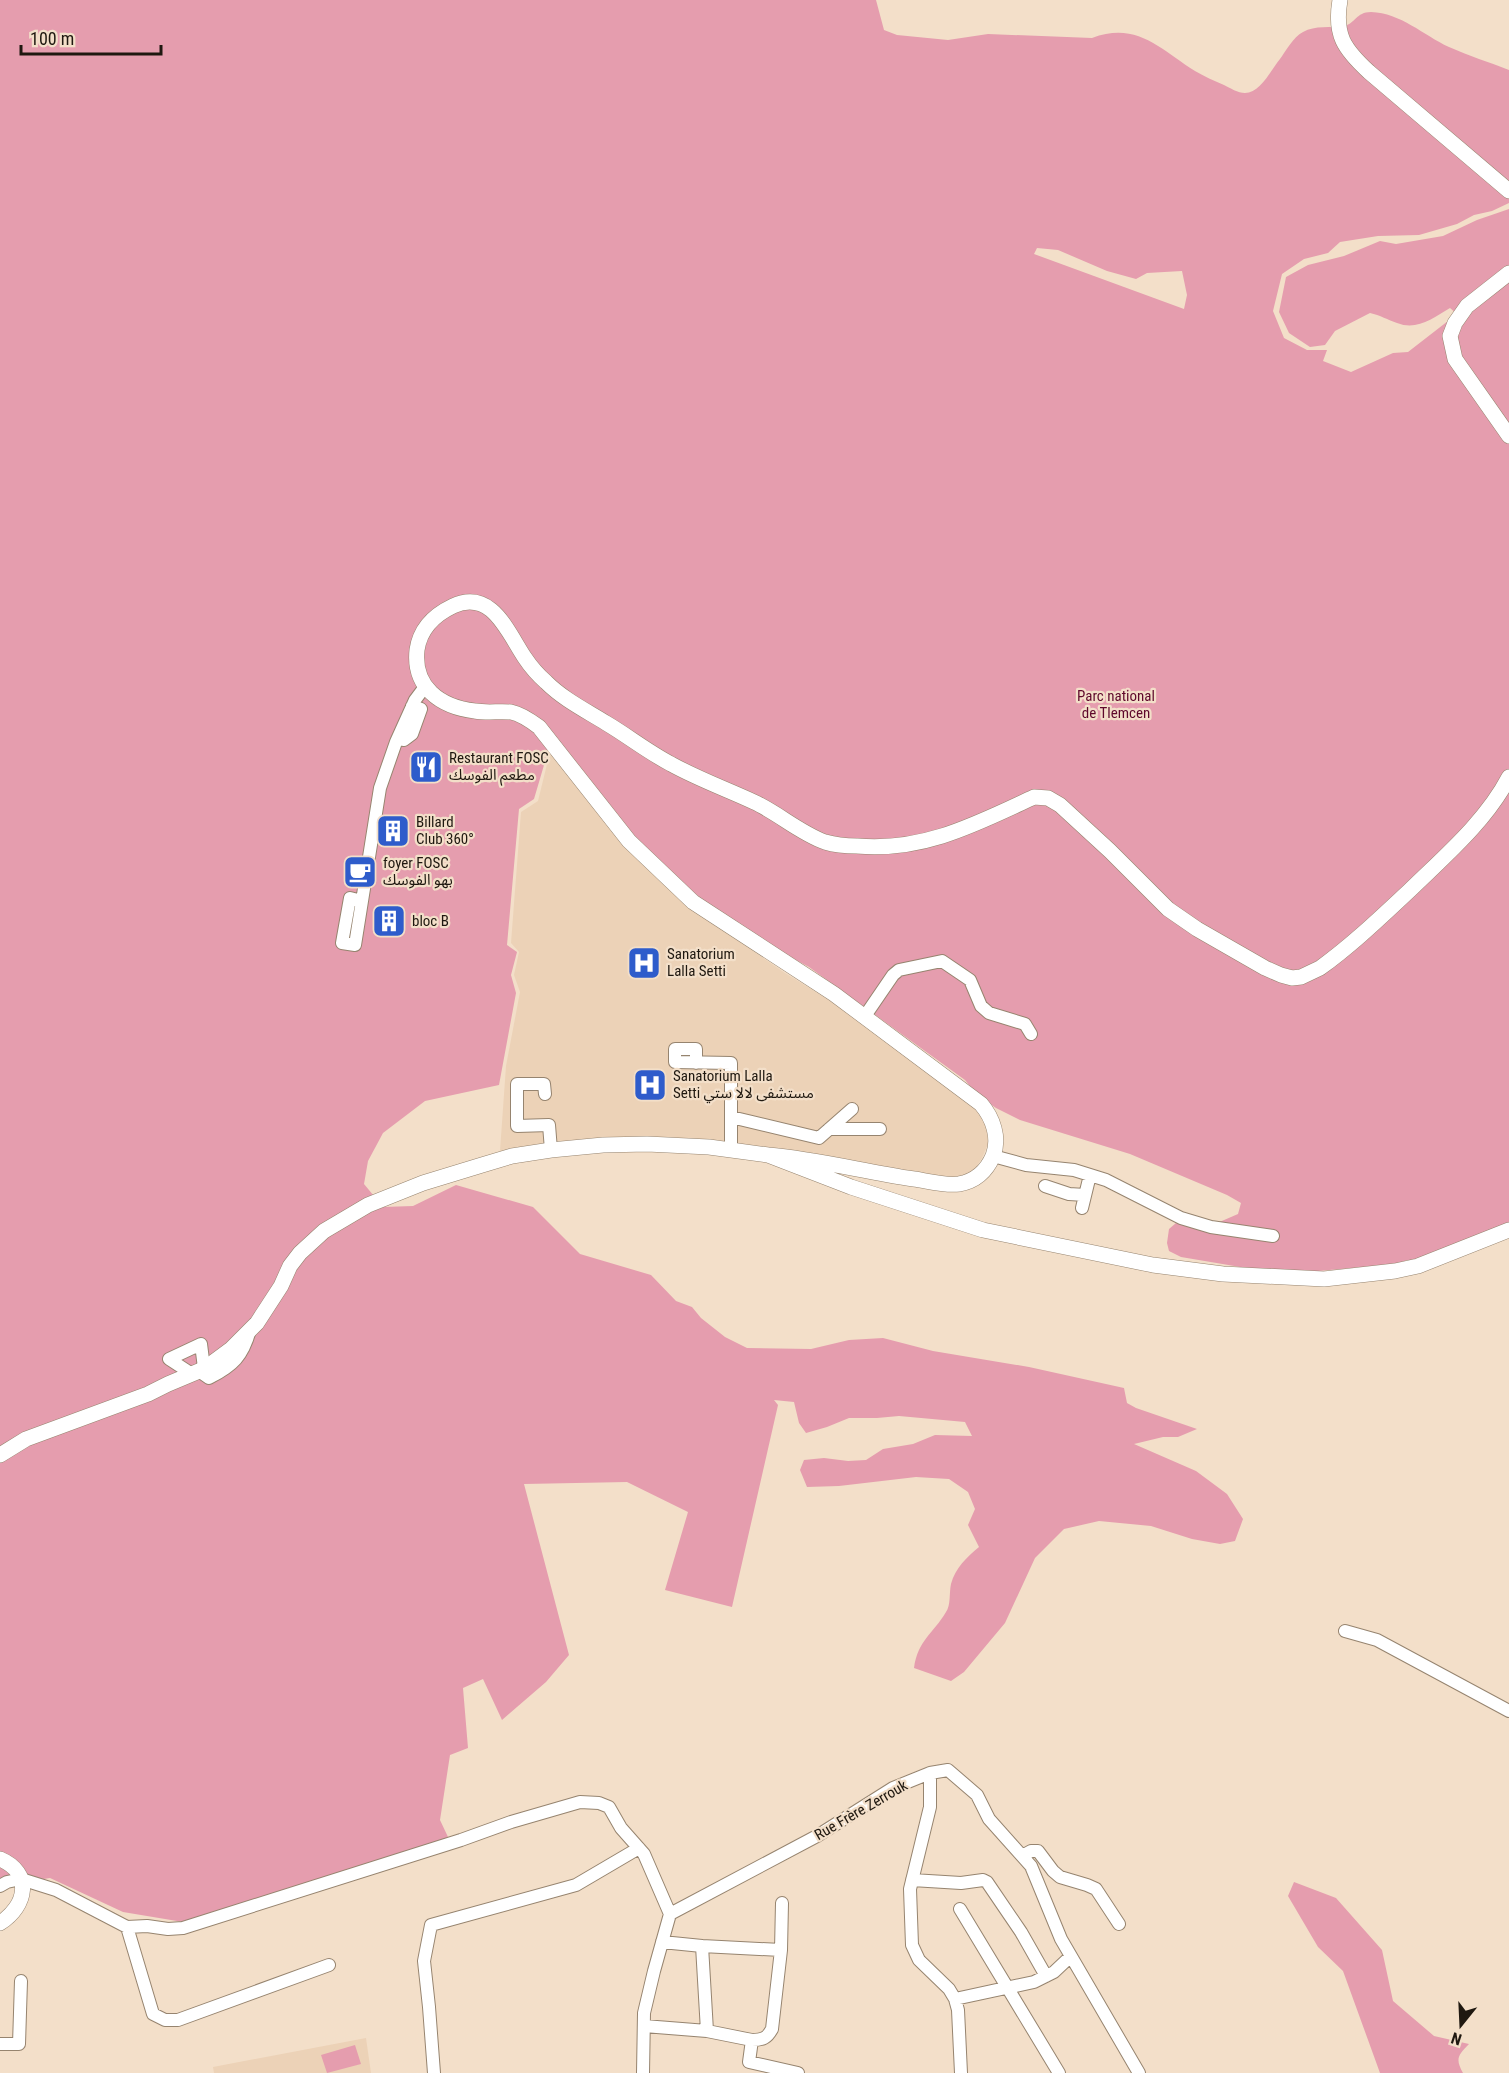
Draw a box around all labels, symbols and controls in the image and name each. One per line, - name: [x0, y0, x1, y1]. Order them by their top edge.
- scale bar: [21, 18, 160, 56]
- text: 100 m: [30, 28, 74, 49]
- park label: Parc national de Tlemcen: [1077, 687, 1155, 722]
- restaurant icon: Restaurant FOSC مطعم الفوسك: [408, 749, 444, 785]
- place label: Restaurant FOSC مطعم الفوسك: [449, 749, 549, 786]
- building icon: Billard Club 360°: [375, 813, 411, 849]
- place label: Billard Club 360°: [416, 813, 474, 848]
- cafe icon: foyer FOSC بهو الفوسك: [342, 854, 378, 890]
- place label: foyer FOSC بهو الفوسك: [383, 854, 453, 889]
- building icon: bloc B: [371, 903, 407, 939]
- place label: bloc B: [412, 912, 449, 930]
- hospital icon: Sanatorium Lalla Setti: [626, 945, 662, 981]
- place label: Sanatorium Lalla Setti: [667, 945, 735, 980]
- hospital icon: Sanatorium Lalla Setti مستشفى لالا ستي: [632, 1067, 668, 1103]
- place label: Sanatorium Lalla Setti مستشفى لالا ستي: [673, 1067, 814, 1104]
- street label: Rue Frère Zerrouk: [811, 1776, 911, 1844]
- north arrow: [1431, 1995, 1491, 2055]
- text: N: [1449, 2028, 1464, 2049]

